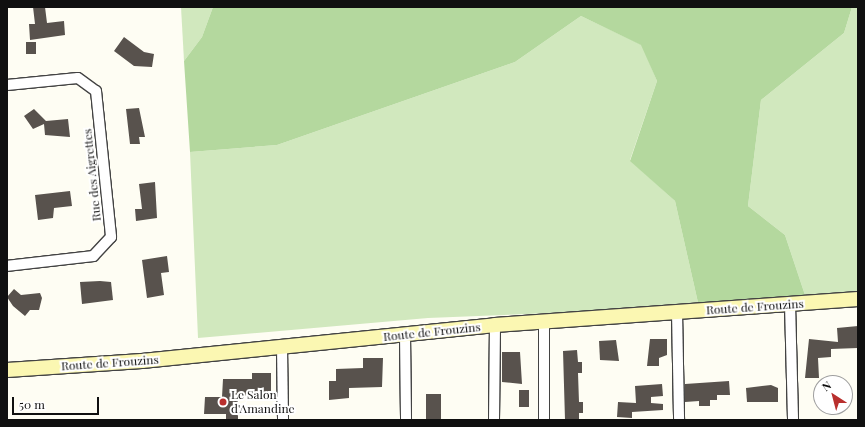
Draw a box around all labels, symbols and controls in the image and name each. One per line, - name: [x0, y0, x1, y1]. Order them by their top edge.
- street label: Rue des Aigrettes: [80, 128, 104, 222]
- street label: Route de Frouzins: [706, 296, 804, 318]
- street label: Route de Frouzins: [383, 320, 481, 344]
- street label: Route de Frouzins: [61, 352, 159, 374]
- north arrow: [813, 375, 853, 415]
- text: N: [819, 377, 834, 394]
- place label: Le Salon d'Amandine: [231, 388, 295, 416]
- scale bar: [14, 389, 101, 415]
- text: 50 m: [19, 396, 45, 412]
- marker: Le Salon d'Amandine: [218, 397, 228, 407]

